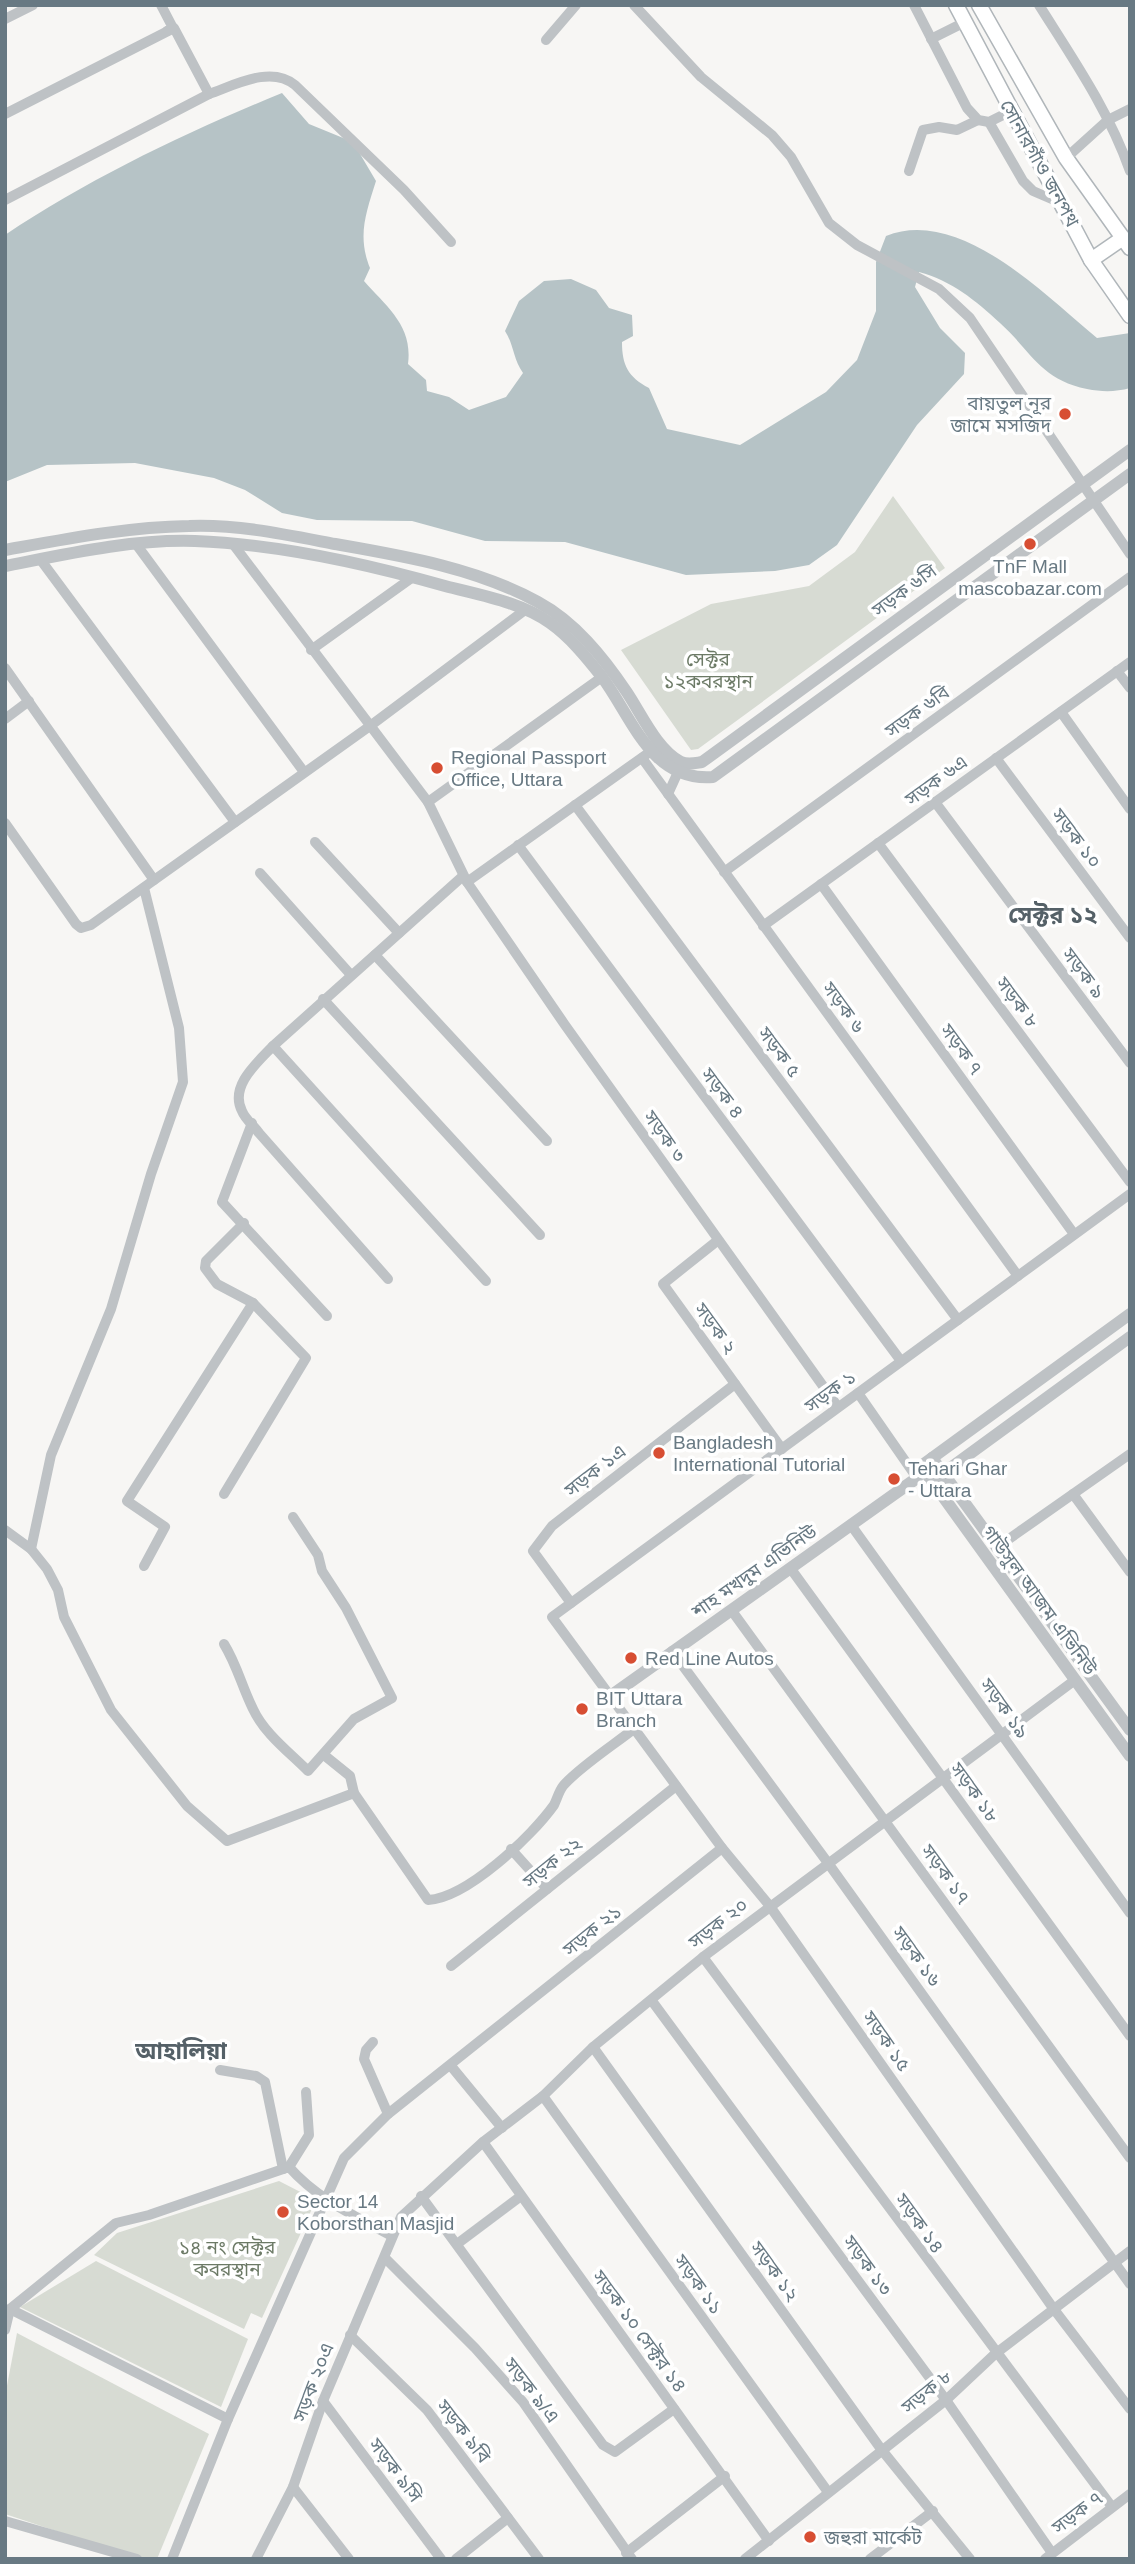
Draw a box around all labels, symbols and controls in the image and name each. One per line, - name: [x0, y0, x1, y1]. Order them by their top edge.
- street label: সোনারগাঁও জনপথ: [996, 96, 1084, 231]
- place label: বায়তুল নূর জামে মসজিদ: [949, 393, 1052, 436]
- marker: বায়তুল নূর জামে মসজিদ: [1057, 406, 1073, 422]
- marker: TnF Mall mascobazar.com: [1022, 536, 1038, 552]
- place label: TnF Mall mascobazar.com: [958, 556, 1102, 599]
- street label: সড়ক ৬সি: [867, 559, 941, 621]
- park label: সেক্টর ১২কবরস্থান: [663, 648, 753, 692]
- street label: সড়ক ৬বি: [880, 680, 954, 742]
- place label: Regional Passport Office, Uttara: [451, 747, 607, 790]
- street label: সড়ক ৬এ: [901, 751, 971, 810]
- marker: Regional Passport Office, Uttara: [429, 760, 445, 776]
- street label: সড়ক ১০: [1047, 804, 1106, 872]
- district label: সেক্টর ১২: [1008, 901, 1098, 928]
- street label: সড়ক ৯: [1057, 943, 1109, 1002]
- street label: সড়ক ৮: [991, 972, 1043, 1031]
- street label: সড়ক ৬: [818, 977, 869, 1037]
- street label: সড়ক ৭: [936, 1019, 987, 1079]
- street label: সড়ক ৫: [753, 1022, 805, 1081]
- street label: সড়ক ৪: [696, 1063, 748, 1122]
- street label: সড়ক ৩: [639, 1106, 690, 1166]
- street label: সড়ক ২: [690, 1298, 741, 1358]
- street label: সড়ক ১: [800, 1366, 860, 1417]
- place label: Bangladesh International Tutorial: [673, 1432, 845, 1475]
- street label: সড়ক ১এ: [560, 1440, 630, 1501]
- marker: Bangladesh International Tutorial: [651, 1445, 667, 1461]
- place label: Tehari Ghar - Uttara: [908, 1458, 1008, 1501]
- marker: Tehari Ghar - Uttara: [886, 1471, 902, 1487]
- street label: শাহ মখদুম এভিনিউ: [687, 1519, 821, 1623]
- street label: গাউসুল আজম এভিনিউ: [978, 1521, 1102, 1680]
- place label: Red Line Autos: [645, 1648, 774, 1669]
- marker: Red Line Autos: [623, 1650, 639, 1666]
- street label: সড়ক ১৯: [975, 1674, 1033, 1742]
- place label: BIT Uttara Branch: [596, 1688, 683, 1731]
- marker: BIT Uttara Branch: [574, 1701, 590, 1717]
- street label: সড়ক ১৮: [945, 1758, 1003, 1826]
- street label: সড়ক ২২: [518, 1833, 586, 1893]
- street label: সড়ক ১৭: [916, 1840, 974, 1908]
- street label: সড়ক ২০: [684, 1894, 752, 1953]
- street label: সড়ক ২১: [558, 1901, 626, 1961]
- street label: সড়ক ১৬: [887, 1922, 945, 1990]
- street label: সড়ক ১৫: [858, 2006, 915, 2075]
- district label: আহালিয়া: [134, 2037, 227, 2064]
- street label: সড়ক ১৪: [890, 2189, 948, 2257]
- place label: Sector 14 Koborsthan Masjid: [297, 2191, 454, 2234]
- marker: Sector 14 Koborsthan Masjid: [275, 2204, 291, 2220]
- street label: সড়ক ১৩: [838, 2231, 896, 2299]
- park label: ১৪ নং সেক্টর কবরস্থান: [179, 2236, 276, 2280]
- street label: সড়ক ১২: [745, 2237, 803, 2305]
- street label: সড়ক ১১: [669, 2250, 727, 2318]
- street label: সড়ক ১০ সেক্টর ১৪: [588, 2265, 692, 2396]
- street label: সড়ক ২০এ: [289, 2340, 338, 2425]
- street label: সড়ক ৯/এ: [499, 2353, 563, 2427]
- street label: সড়ক ৮: [897, 2365, 955, 2418]
- street label: সড়ক ৯বি: [432, 2394, 496, 2467]
- street label: সড়ক ৯সি: [364, 2433, 428, 2507]
- street label: সড়ক ৭: [1047, 2487, 1106, 2539]
- place label: জহুরা মার্কেট: [823, 2526, 923, 2548]
- marker: জহুরা মার্কেট: [802, 2529, 818, 2545]

